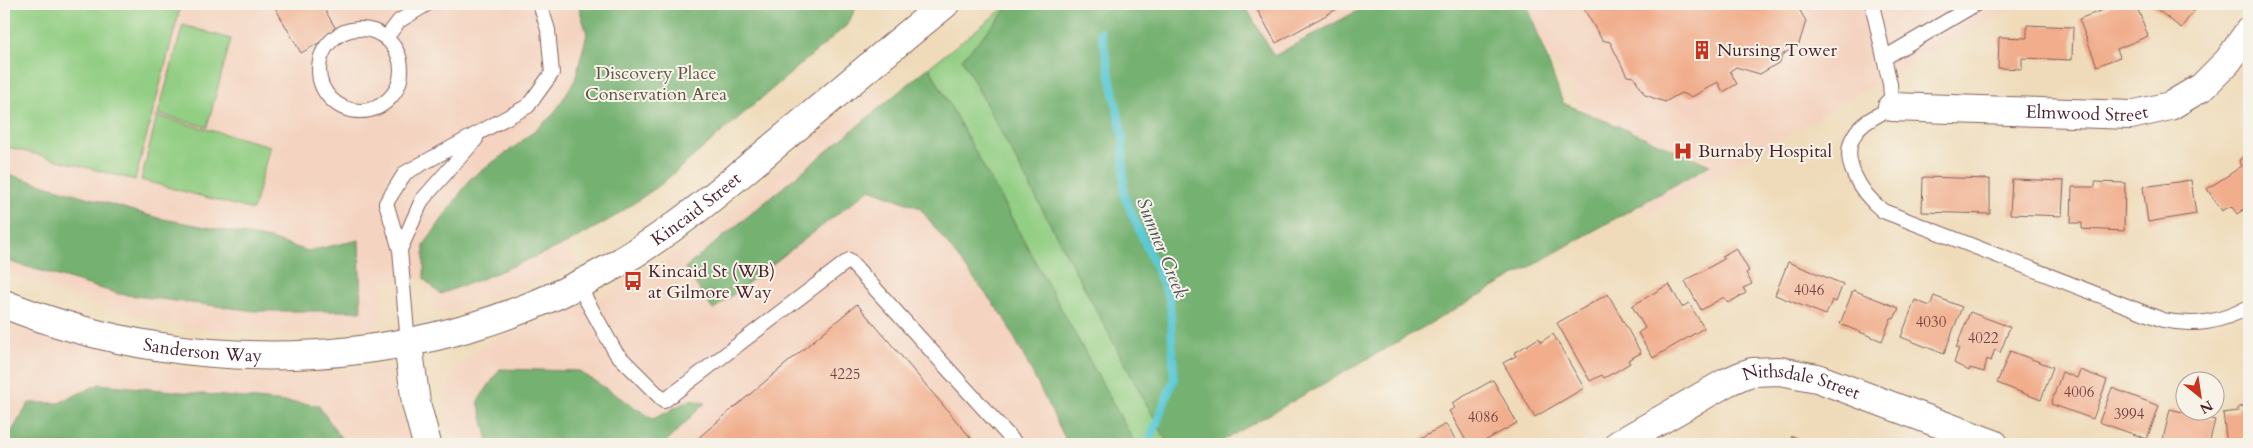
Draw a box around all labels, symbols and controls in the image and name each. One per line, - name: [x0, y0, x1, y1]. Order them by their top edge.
- place label: Nursing Tower: [1717, 38, 1838, 63]
- building icon: Nursing Tower: [1691, 39, 1713, 61]
- park label: Discovery Place Conservation Area: [585, 61, 727, 107]
- street label: Elmwood Street: [2025, 99, 2151, 128]
- place label: Burnaby Hospital: [1698, 139, 1833, 164]
- hospital icon: Burnaby Hospital: [1672, 140, 1694, 162]
- street label: Kincaid Street: [646, 166, 747, 252]
- water label: Sumner Creek: [1130, 194, 1194, 303]
- place label: Kincaid St (WB) at Gilmore Way: [648, 259, 775, 305]
- bus stop icon: Kincaid St (WB) at Gilmore Way: [622, 270, 644, 292]
- house number: 4046: [1794, 280, 1825, 300]
- house number: 4030: [1916, 312, 1947, 332]
- house number: 4022: [1968, 328, 1999, 348]
- street label: Sanderson Way: [141, 332, 263, 368]
- street label: Nithsdale Street: [1739, 358, 1864, 406]
- house number: 4225: [830, 364, 860, 384]
- north arrow: [2176, 370, 2226, 420]
- house number: 4006: [2064, 382, 2095, 402]
- text: N: [2196, 396, 2216, 418]
- house number: 3994: [2114, 404, 2145, 424]
- house number: 4086: [1468, 407, 1499, 427]

